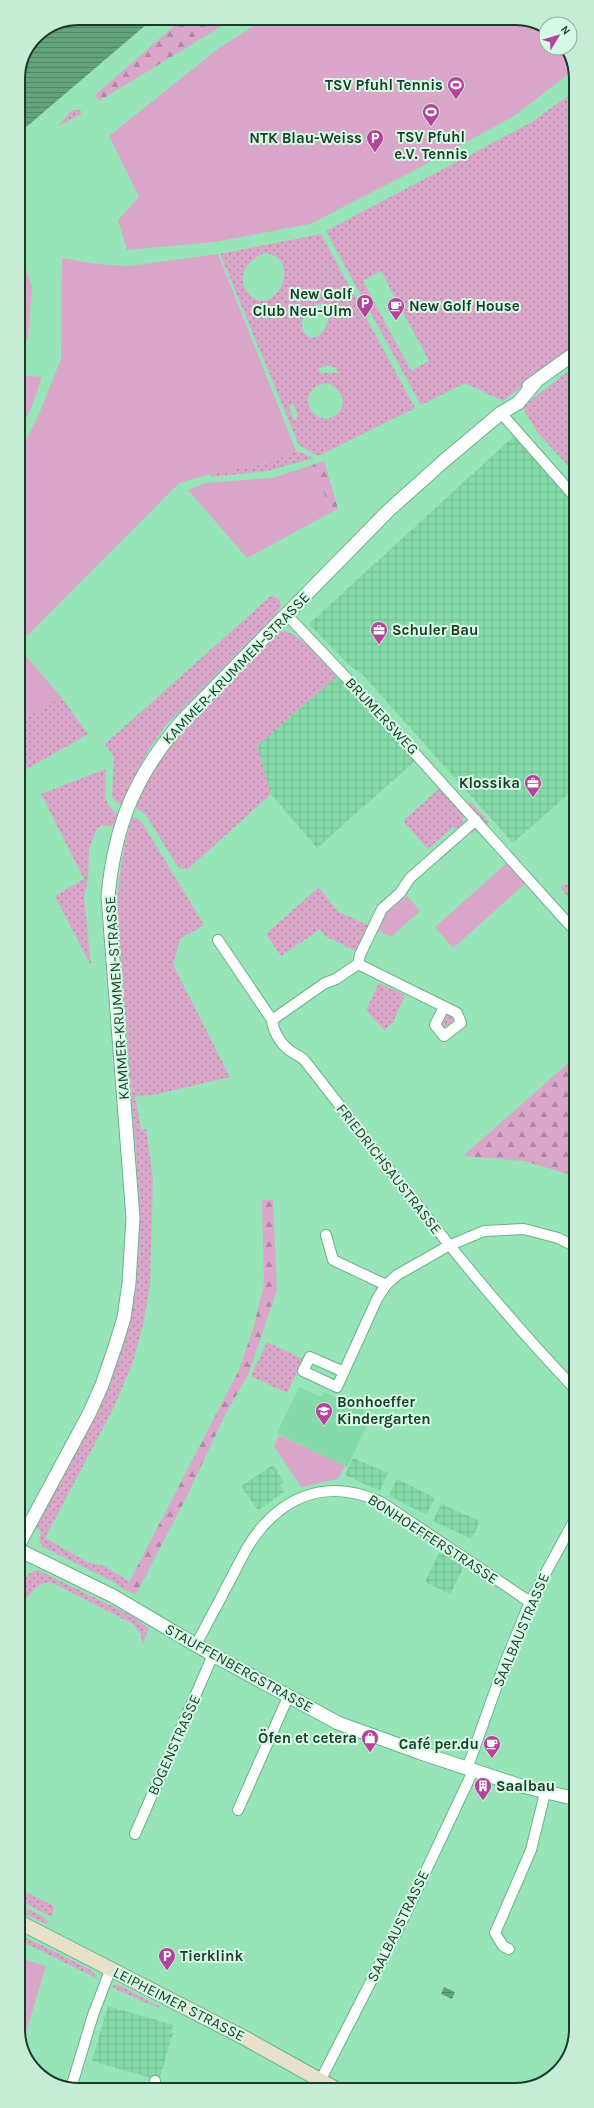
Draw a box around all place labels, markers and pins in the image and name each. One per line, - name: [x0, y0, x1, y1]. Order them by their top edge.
- sports icon: TSV Pfuhl Tennis: [446, 75, 466, 100]
- place label: TSV Pfuhl Tennis: [325, 76, 443, 94]
- sports icon: TSV Pfuhl e.V. Tennis: [421, 102, 441, 127]
- parking icon: NTK Blau-Weiss: [365, 128, 385, 153]
- place label: TSV Pfuhl e.V. Tennis: [394, 128, 468, 163]
- place label: NTK Blau-Weiss: [249, 129, 362, 147]
- place label: New Golf Club Neu-Ulm: [253, 285, 352, 320]
- parking icon: New Golf Club Neu-Ulm: [355, 293, 375, 318]
- cafe icon: New Golf House: [386, 296, 406, 321]
- place label: New Golf House: [409, 297, 520, 315]
- office icon: Schuler Bau: [369, 620, 389, 645]
- place label: Schuler Bau: [392, 621, 478, 639]
- office icon: Klossika: [523, 773, 543, 798]
- place label: Klossika: [459, 774, 520, 792]
- place label: Bonhoeffer Kindergarten: [337, 1393, 431, 1428]
- school or university icon: Bonhoeffer Kindergarten: [314, 1401, 334, 1426]
- place label: Öfen et cetera: [258, 1728, 357, 1747]
- shop icon: Öfen et cetera: [360, 1728, 380, 1753]
- cafe icon: Café per.du: [482, 1734, 502, 1759]
- place label: Café per.du: [399, 1735, 479, 1753]
- building icon: Saalbau: [473, 1776, 493, 1801]
- place label: Saalbau: [496, 1777, 555, 1795]
- parking icon: Tierklink: [157, 1946, 177, 1971]
- place label: Tierklink: [180, 1947, 243, 1965]

